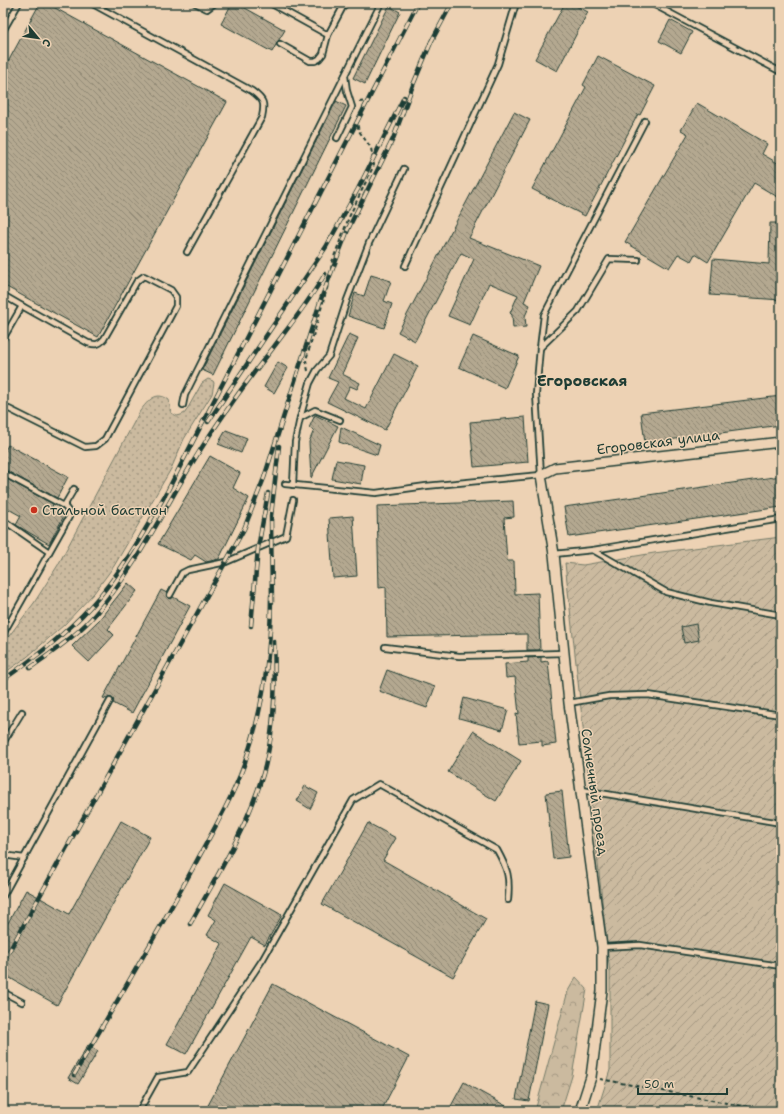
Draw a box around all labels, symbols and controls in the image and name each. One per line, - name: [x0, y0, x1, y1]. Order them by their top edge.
- north arrow: [18, 18, 58, 58]
- text: С: [38, 36, 55, 49]
- district label: Егоровская: [537, 371, 627, 391]
- street label: Егоровская улица: [595, 425, 721, 458]
- place label: Стальной бастион: [42, 501, 167, 519]
- marker: Стальной бастион: [29, 505, 39, 515]
- street label: Солнечный проезд: [577, 727, 613, 857]
- scale bar: [638, 1070, 727, 1096]
- text: 50 m: [644, 1076, 674, 1092]

